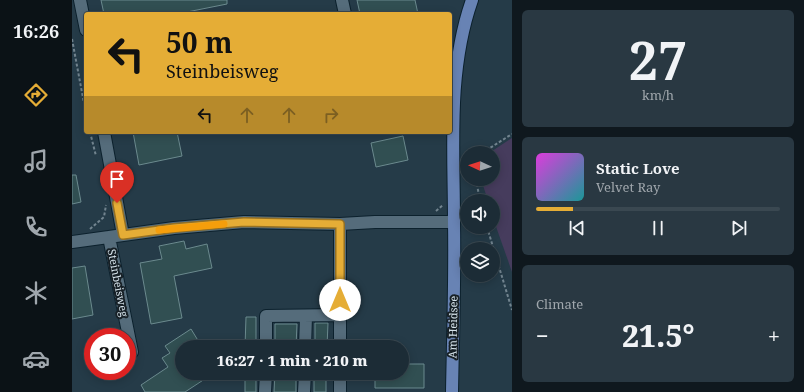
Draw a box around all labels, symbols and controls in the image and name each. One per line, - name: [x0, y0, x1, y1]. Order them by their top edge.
- text: 16:26: [13, 19, 59, 43]
- text: 50 m: [166, 23, 233, 61]
- text: 27: [629, 24, 687, 95]
- icon: left: [100, 28, 152, 80]
- text: Steinbeisweg: [166, 59, 279, 83]
- icon: directions: [22, 81, 50, 109]
- text: km/h: [642, 86, 674, 104]
- icon: left: [194, 104, 216, 126]
- icon: ahead: [236, 104, 258, 126]
- icon: ahead: [278, 104, 300, 126]
- icon: right: [320, 104, 342, 126]
- north arrow: [460, 146, 500, 186]
- map controls: [460, 146, 500, 282]
- icon: music: [22, 147, 50, 175]
- text: Static Love: [596, 158, 680, 178]
- pin: [100, 162, 134, 203]
- icon: arrive: [106, 168, 128, 190]
- text: Velvet Ray: [596, 178, 660, 196]
- button: sound: [460, 194, 500, 234]
- icon: phone: [22, 213, 50, 241]
- icon: previous: [566, 217, 588, 239]
- icon: pause: [647, 217, 669, 239]
- icon: next: [728, 217, 750, 239]
- button: layers: [460, 242, 500, 282]
- street label: Steinbeisweg: [105, 248, 132, 318]
- icon: climate: [22, 279, 50, 307]
- position arrow: [319, 279, 361, 321]
- street label: Am Heidsee: [444, 295, 461, 358]
- text: Climate: [536, 295, 583, 313]
- text: 21.5°: [622, 315, 694, 356]
- text: −: [536, 320, 549, 350]
- text: +: [768, 320, 780, 350]
- speed limit sign: 30: [84, 328, 136, 380]
- icon: car: [22, 345, 50, 373]
- text: 16:27 · 1 min · 210 m: [216, 350, 368, 370]

